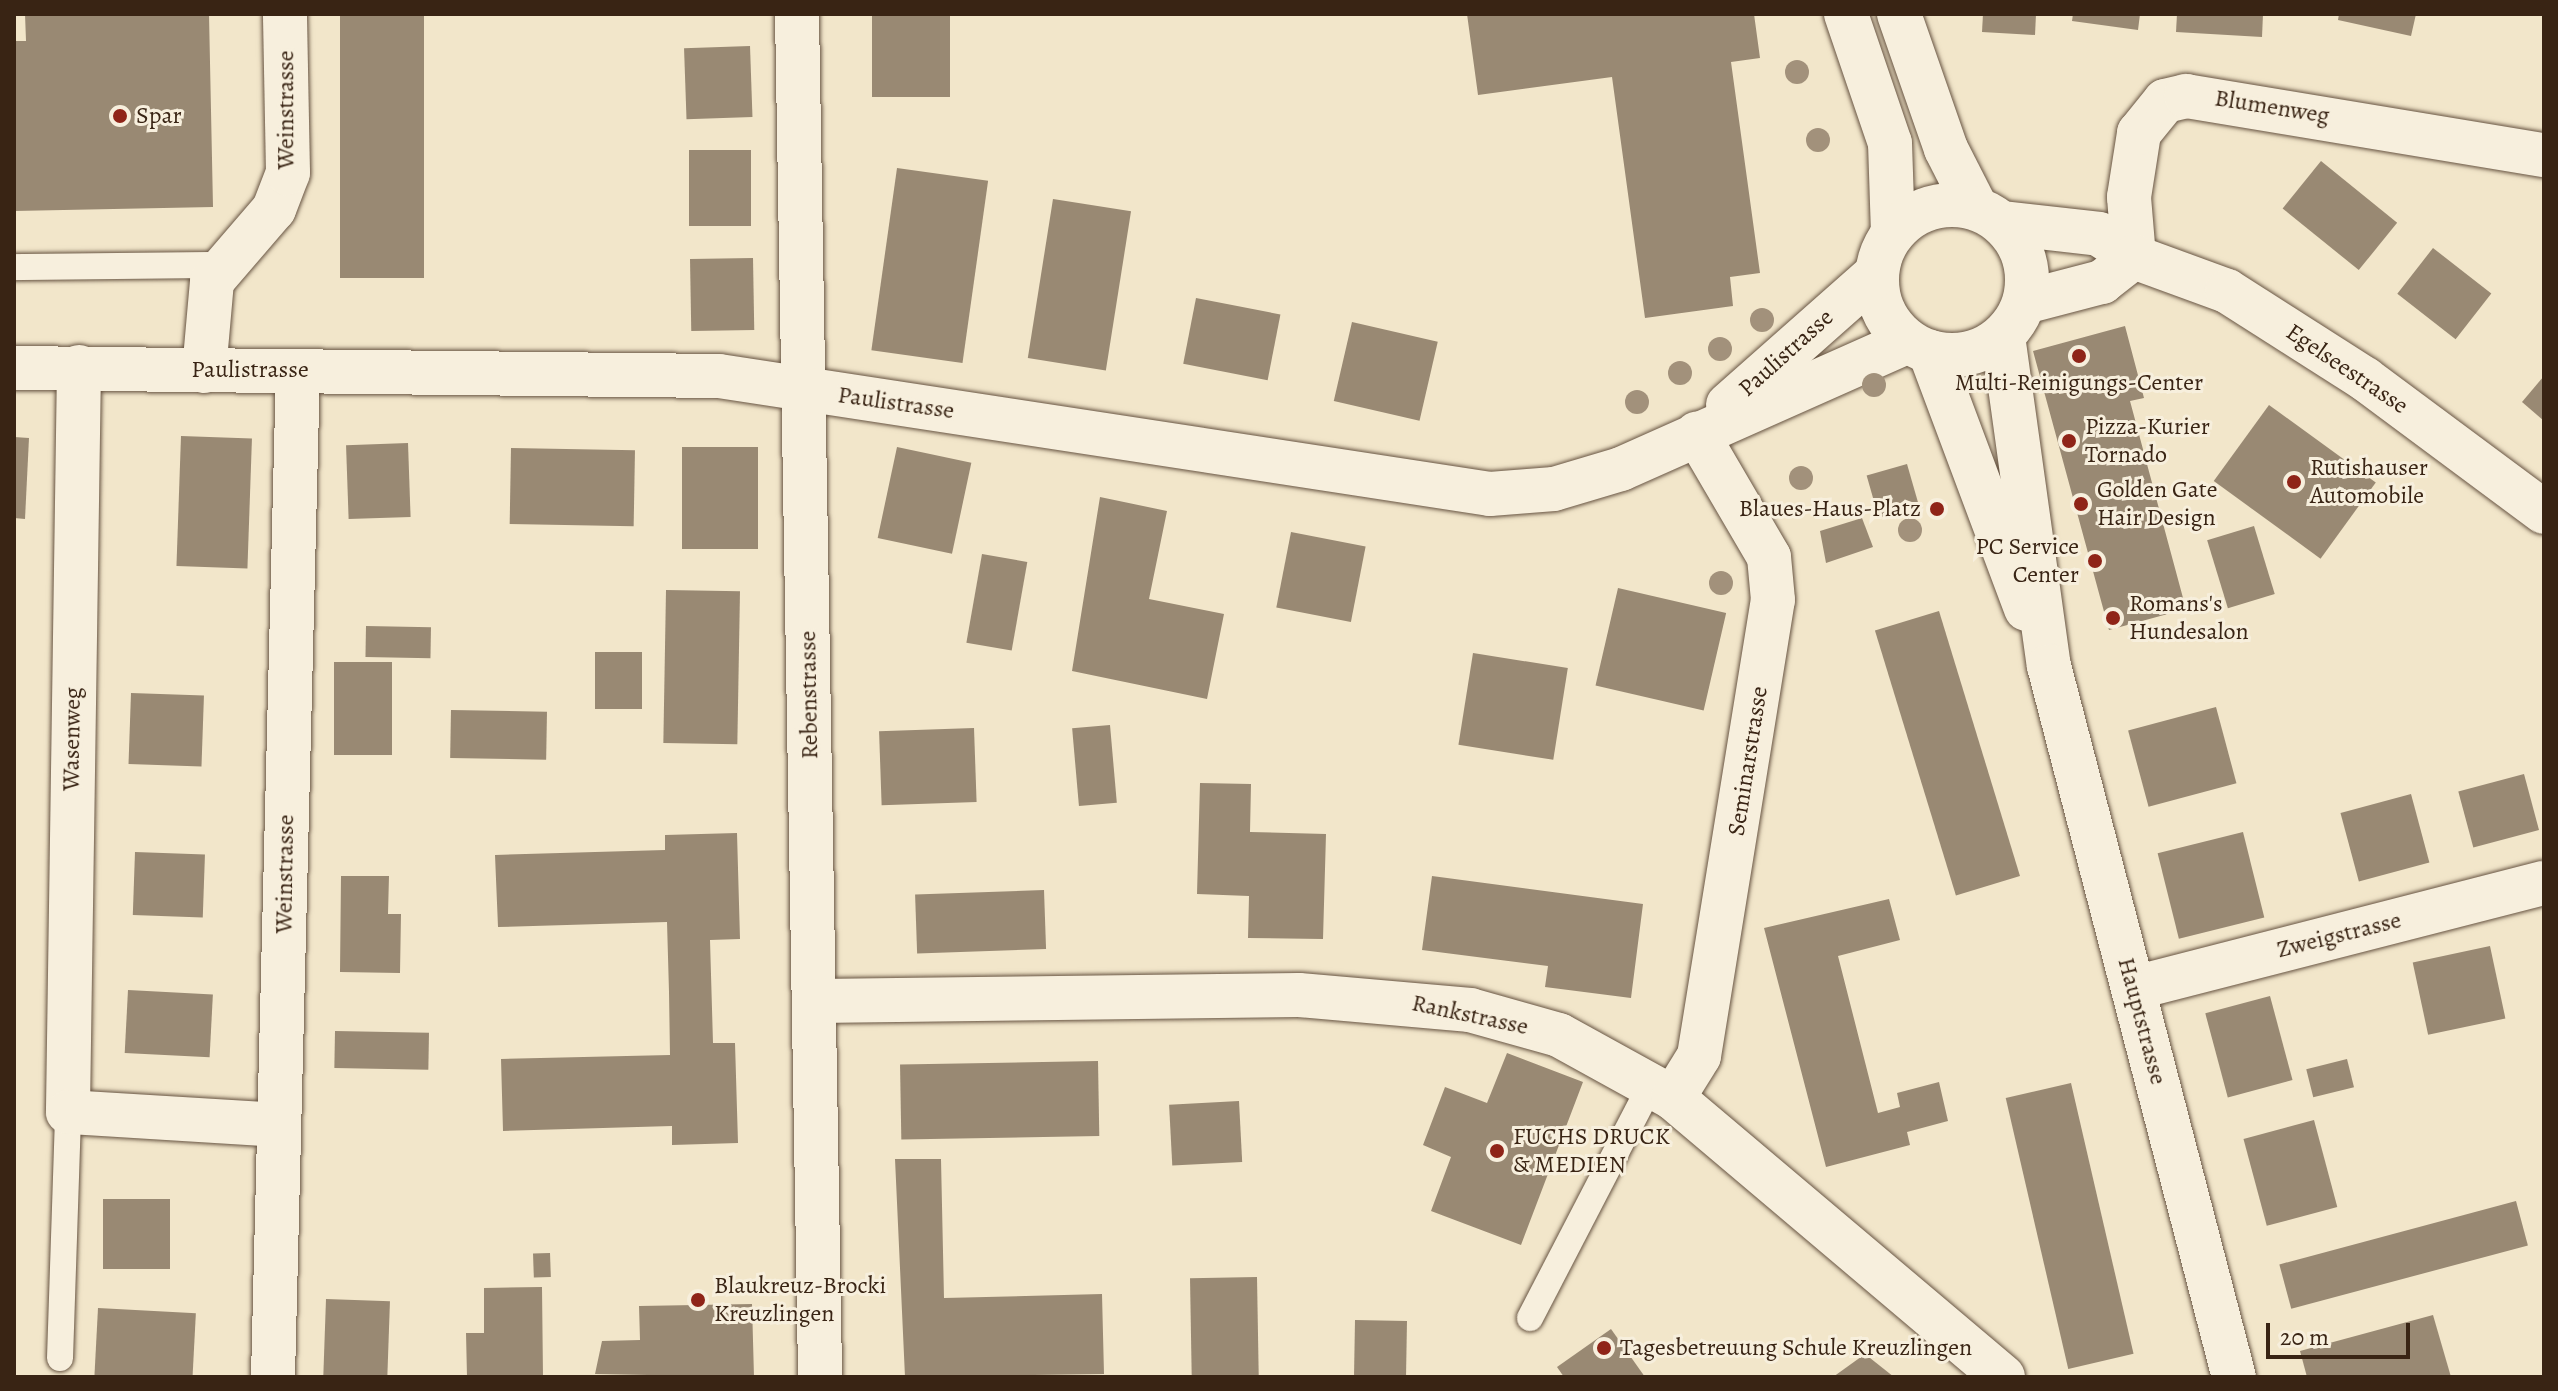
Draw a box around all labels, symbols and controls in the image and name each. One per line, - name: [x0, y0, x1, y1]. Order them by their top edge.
- street label: Weinstrasse: [272, 51, 300, 169]
- street label: Blumenweg: [2213, 84, 2331, 130]
- place label: Spar: [136, 102, 182, 130]
- marker: Spar: [111, 107, 129, 125]
- street label: Paulistrasse: [1733, 303, 1839, 403]
- street label: Egelseestrasse: [2281, 318, 2413, 420]
- marker: Multi-Reinigungs-Center: [2070, 347, 2088, 365]
- street label: Paulistrasse: [191, 356, 309, 384]
- place label: Multi-Reinigungs-Center: [1955, 369, 2203, 397]
- street label: Paulistrasse: [836, 381, 956, 425]
- place label: Pizza-Kurier Tornado: [2085, 413, 2210, 469]
- marker: Pizza-Kurier Tornado: [2060, 432, 2078, 450]
- place label: Rutishauser Automobile: [2310, 454, 2428, 510]
- marker: Rutishauser Automobile: [2285, 473, 2303, 491]
- place label: Golden Gate Hair Design: [2097, 476, 2218, 532]
- place label: Blaues-Haus-Platz: [1739, 495, 1921, 523]
- marker: Golden Gate Hair Design: [2072, 495, 2090, 513]
- marker: Blaues-Haus-Platz: [1928, 500, 1946, 518]
- place label: PC Service Center: [1975, 533, 2079, 589]
- marker: PC Service Center: [2086, 552, 2104, 570]
- place label: Romans's Hundesalon: [2129, 590, 2249, 646]
- marker: Romans's Hundesalon: [2104, 609, 2122, 627]
- street label: Rebenstrasse: [793, 630, 825, 760]
- street label: Seminarstrasse: [1722, 684, 1774, 838]
- street label: Wasenweg: [57, 687, 87, 791]
- street label: Weinstrasse: [270, 814, 300, 934]
- street label: Zweigstrasse: [2274, 906, 2404, 964]
- street label: Hauptstrasse: [2111, 954, 2173, 1088]
- street label: Rankstrasse: [1409, 989, 1531, 1041]
- place label: FUCHS DRUCK & MEDIEN: [1513, 1123, 1670, 1179]
- marker: FUCHS DRUCK & MEDIEN: [1488, 1142, 1506, 1160]
- place label: Blaukreuz-Brocki Kreuzlingen: [714, 1272, 886, 1328]
- marker: Blaukreuz-Brocki Kreuzlingen: [689, 1291, 707, 1309]
- scale bar: [2270, 1307, 2414, 1357]
- text: 20 m: [2280, 1321, 2329, 1353]
- place label: Tagesbetreuung Schule Kreuzlingen: [1620, 1334, 1972, 1362]
- marker: Tagesbetreuung Schule Kreuzlingen: [1595, 1339, 1613, 1357]

